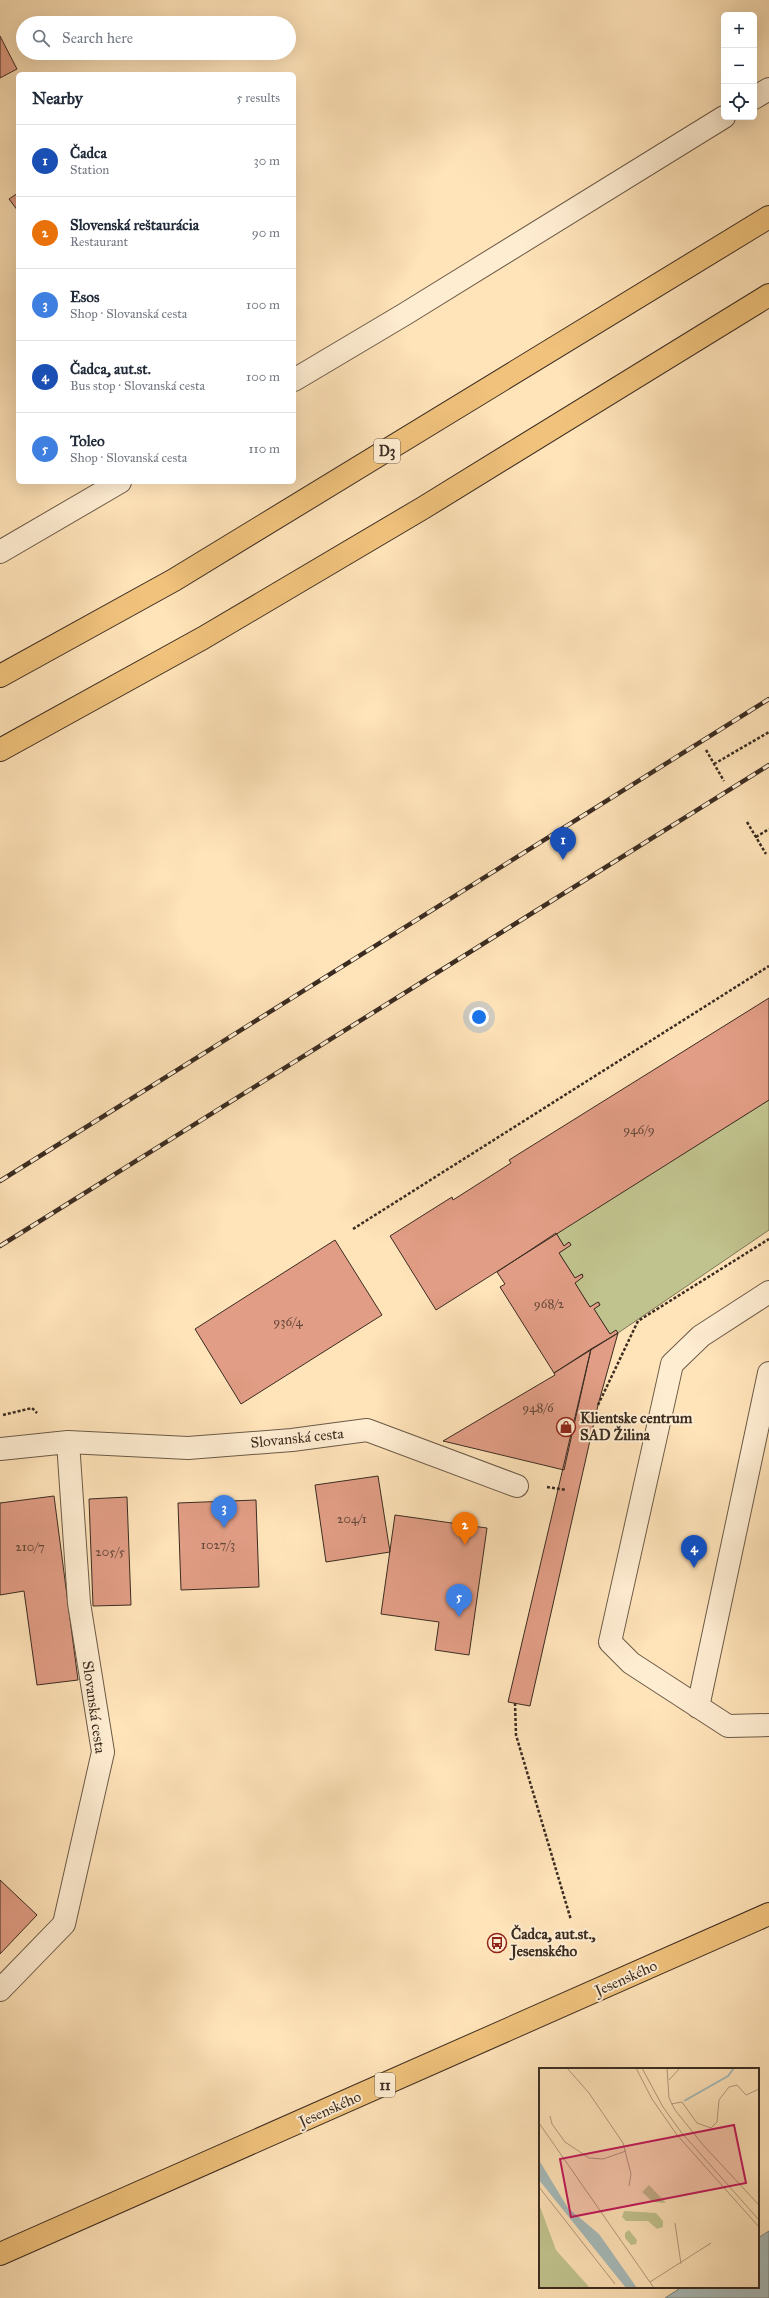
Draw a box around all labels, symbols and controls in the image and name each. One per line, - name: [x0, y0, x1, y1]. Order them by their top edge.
- map controls: [721, 12, 757, 120]
- button: +: [721, 12, 757, 48]
- search box: [16, 16, 296, 60]
- icon: search: [30, 27, 52, 49]
- text: Search here: [62, 29, 133, 47]
- button: −: [721, 48, 757, 84]
- button: locate: [721, 84, 757, 120]
- text: Nearby: [32, 88, 83, 109]
- text: 5 results: [236, 90, 280, 106]
- text: Čadca: [70, 144, 107, 162]
- text: 1: [42, 153, 48, 169]
- text: 30 m: [254, 153, 280, 169]
- text: Station: [70, 162, 109, 178]
- text: Slovenská reštaurácia: [70, 216, 199, 234]
- text: 2: [42, 225, 48, 241]
- text: 90 m: [252, 225, 280, 241]
- text: Restaurant: [70, 234, 128, 250]
- text: Esos: [70, 288, 99, 306]
- text: 3: [42, 297, 48, 313]
- text: 100 m: [246, 297, 280, 313]
- text: Shop · Slovanská cesta: [70, 306, 187, 322]
- text: Čadca, aut.st.: [70, 360, 151, 378]
- text: 4: [41, 369, 49, 385]
- text: 100 m: [246, 369, 280, 385]
- text: Bus stop · Slovanská cesta: [70, 378, 205, 394]
- text: Toleo: [70, 432, 105, 450]
- road number: D3: [374, 439, 400, 463]
- text: 5: [42, 441, 48, 457]
- text: 110 m: [248, 441, 280, 457]
- text: Shop · Slovanská cesta: [70, 450, 187, 466]
- pin: 1: [550, 827, 576, 860]
- your location: [469, 1007, 489, 1027]
- house number: 946/9: [623, 1122, 655, 1138]
- house number: 968/2: [534, 1296, 565, 1312]
- house number: 936/4: [273, 1314, 303, 1330]
- house number: 948/6: [522, 1400, 554, 1416]
- place label: Klientske centrum SAD Žilina: [580, 1409, 693, 1444]
- shop icon: Klientske centrum SAD Žilina: [555, 1416, 577, 1438]
- street label: Slovanská cesta: [250, 1424, 345, 1452]
- pin: 3: [211, 1495, 237, 1528]
- house number: 204/1: [337, 1511, 367, 1527]
- pin: 2: [452, 1512, 478, 1545]
- pin: 4: [681, 1535, 707, 1568]
- house number: 1027/3: [201, 1537, 235, 1553]
- house number: 210/7: [15, 1539, 45, 1555]
- house number: 205/5: [95, 1544, 125, 1560]
- pin: 5: [446, 1584, 472, 1617]
- street label: Slovanská cesta: [79, 1659, 110, 1755]
- place label: Čadca, aut.st., Jesenského: [509, 1924, 596, 1961]
- bus stop icon: Čadca, aut.st., Jesenského: [486, 1932, 508, 1954]
- street label: Jesenského: [590, 1956, 661, 2001]
- inset map: [539, 2068, 759, 2288]
- road number: 11: [375, 2073, 395, 2097]
- street label: Jesenského: [294, 2087, 365, 2132]

